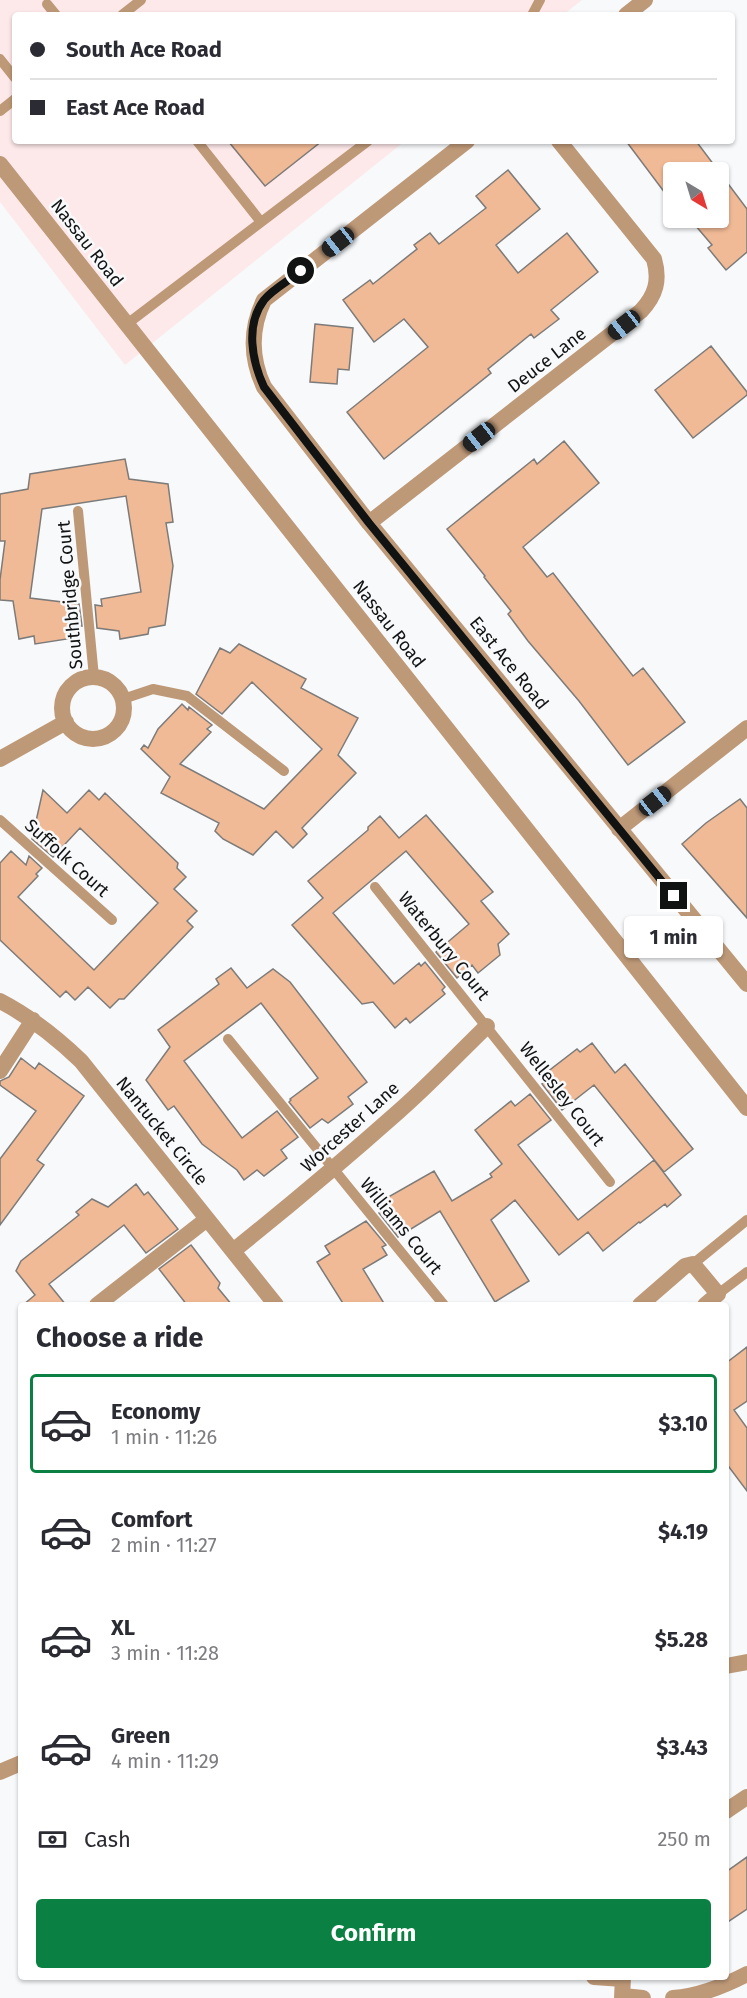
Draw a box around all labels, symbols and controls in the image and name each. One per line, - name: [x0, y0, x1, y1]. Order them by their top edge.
- text: South Ace Road: [66, 36, 222, 63]
- text: East Ace Road: [66, 94, 205, 121]
- north arrow: [663, 162, 729, 228]
- map controls: [663, 162, 729, 228]
- street label: Nassau Road: [46, 195, 128, 291]
- car: [318, 224, 358, 260]
- route start: [287, 257, 314, 284]
- car: [604, 307, 644, 343]
- street label: Deuce Lane: [503, 323, 591, 397]
- car: [459, 419, 499, 455]
- street label: Southbridge Court: [52, 519, 87, 670]
- street label: Nassau Road: [348, 576, 430, 672]
- street label: East Ace Road: [465, 612, 553, 714]
- car: [635, 783, 675, 819]
- street label: Suffolk Court: [20, 814, 114, 902]
- route end: [660, 882, 687, 909]
- street label: Waterbury Court: [394, 887, 495, 1005]
- callout: 1 min: [624, 917, 724, 959]
- text: 1 min: [649, 925, 698, 949]
- street label: Wellesley Court: [515, 1038, 610, 1151]
- street label: Nantucket Circle: [111, 1072, 213, 1190]
- street label: Worcester Lane: [296, 1077, 404, 1177]
- street label: Williams Court: [355, 1173, 447, 1279]
- text: Choose a ride: [36, 1322, 203, 1354]
- icon: car: [39, 1397, 93, 1451]
- text: Economy: [111, 1398, 200, 1425]
- text: $3.10: [658, 1410, 708, 1437]
- text: 1 min · 11:26: [111, 1425, 217, 1449]
- icon: car: [39, 1505, 93, 1559]
- text: Comfort: [111, 1506, 192, 1533]
- text: $4.19: [658, 1518, 708, 1545]
- text: 2 min · 11:27: [111, 1533, 217, 1557]
- icon: car: [39, 1613, 93, 1667]
- text: XL: [111, 1614, 135, 1641]
- text: $5.28: [655, 1626, 708, 1653]
- text: 3 min · 11:28: [111, 1641, 219, 1665]
- icon: car: [39, 1721, 93, 1775]
- text: Green: [111, 1722, 170, 1749]
- text: $3.43: [656, 1734, 708, 1761]
- text: 4 min · 11:29: [111, 1749, 219, 1773]
- icon: cash: [36, 1823, 69, 1856]
- text: Cash: [84, 1826, 131, 1853]
- text: 250 m: [657, 1827, 711, 1851]
- button: Confirm: [36, 1899, 711, 1968]

